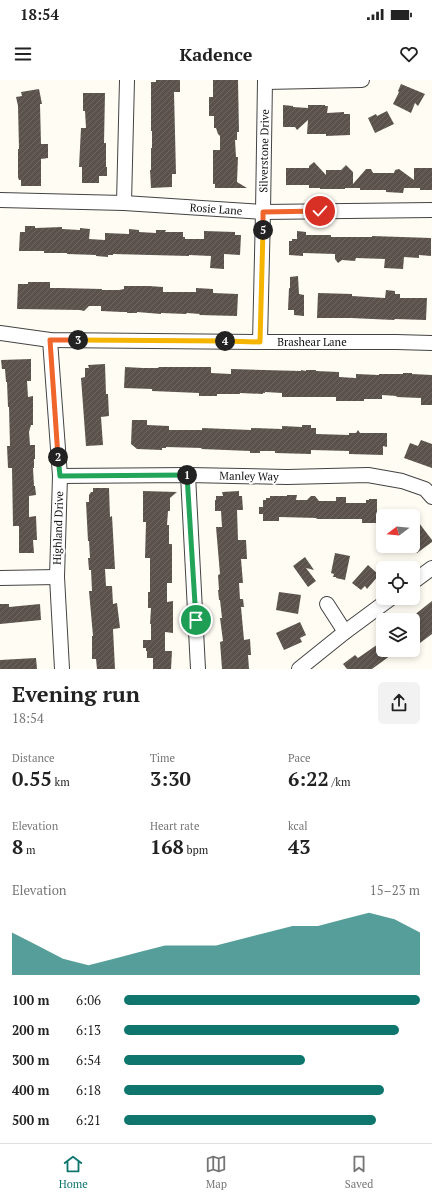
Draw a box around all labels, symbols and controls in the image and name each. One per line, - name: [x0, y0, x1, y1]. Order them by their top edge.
- text: 18:54: [20, 4, 59, 24]
- text: Kadence: [180, 42, 252, 66]
- icon: menu: [12, 43, 34, 65]
- icon: heart: [398, 43, 420, 65]
- street label: Silverstone Drive: [256, 109, 272, 193]
- pin: [303, 194, 337, 228]
- street label: Rosie Lane: [189, 200, 243, 218]
- icon: check: [309, 200, 331, 222]
- pin: 5: [253, 220, 273, 240]
- text: 5: [260, 223, 266, 237]
- pin: 3: [68, 330, 88, 350]
- pin: 4: [215, 331, 235, 351]
- text: 3: [75, 333, 81, 347]
- text: 4: [222, 334, 228, 348]
- street label: Brashear Lane: [277, 335, 347, 349]
- pin: 2: [48, 447, 68, 467]
- text: 2: [55, 450, 61, 464]
- pin: 1: [177, 465, 197, 485]
- text: 1: [184, 468, 190, 482]
- street label: Manley Way: [219, 468, 279, 484]
- street label: Highland Drive: [50, 490, 66, 565]
- north arrow: [376, 509, 420, 553]
- map controls: [376, 509, 420, 657]
- button: locate: [376, 561, 420, 605]
- pin: [179, 603, 213, 637]
- icon: arrive: [185, 609, 207, 631]
- button: layers: [376, 613, 420, 657]
- text: Evening run: [12, 679, 140, 708]
- button: share: [378, 682, 420, 724]
- text: 18:54: [12, 709, 44, 727]
- text: Distance: [12, 751, 55, 765]
- text: Time: [150, 751, 175, 765]
- text: Pace: [288, 751, 311, 765]
- text: 0.55: [12, 765, 52, 792]
- text: 3:30: [150, 765, 191, 792]
- text: 6:22: [288, 765, 329, 792]
- text: km: [52, 775, 70, 789]
- text: /km: [329, 775, 350, 789]
- text: Elevation: [12, 819, 58, 833]
- text: Heart rate: [150, 819, 199, 833]
- text: kcal: [288, 819, 308, 833]
- text: 8: [12, 833, 23, 860]
- text: 168: [150, 833, 184, 860]
- text: 43: [288, 833, 311, 860]
- text: m: [23, 843, 35, 857]
- text: bpm: [184, 843, 208, 857]
- text: Elevation: [12, 881, 67, 899]
- text: 15–23 m: [370, 881, 420, 899]
- text: 100 m: [12, 991, 50, 1009]
- text: 6:06: [76, 991, 101, 1009]
- text: 200 m: [12, 1021, 50, 1039]
- text: 6:13: [76, 1021, 101, 1039]
- text: 300 m: [12, 1051, 50, 1069]
- text: 6:54: [76, 1051, 101, 1069]
- text: 400 m: [12, 1081, 50, 1099]
- text: 6:18: [76, 1081, 101, 1099]
- text: 500 m: [12, 1111, 50, 1129]
- text: 6:21: [76, 1111, 101, 1129]
- tab: Home: [59, 1153, 88, 1191]
- tab: Map: [205, 1153, 227, 1191]
- tab: Saved: [345, 1153, 373, 1191]

